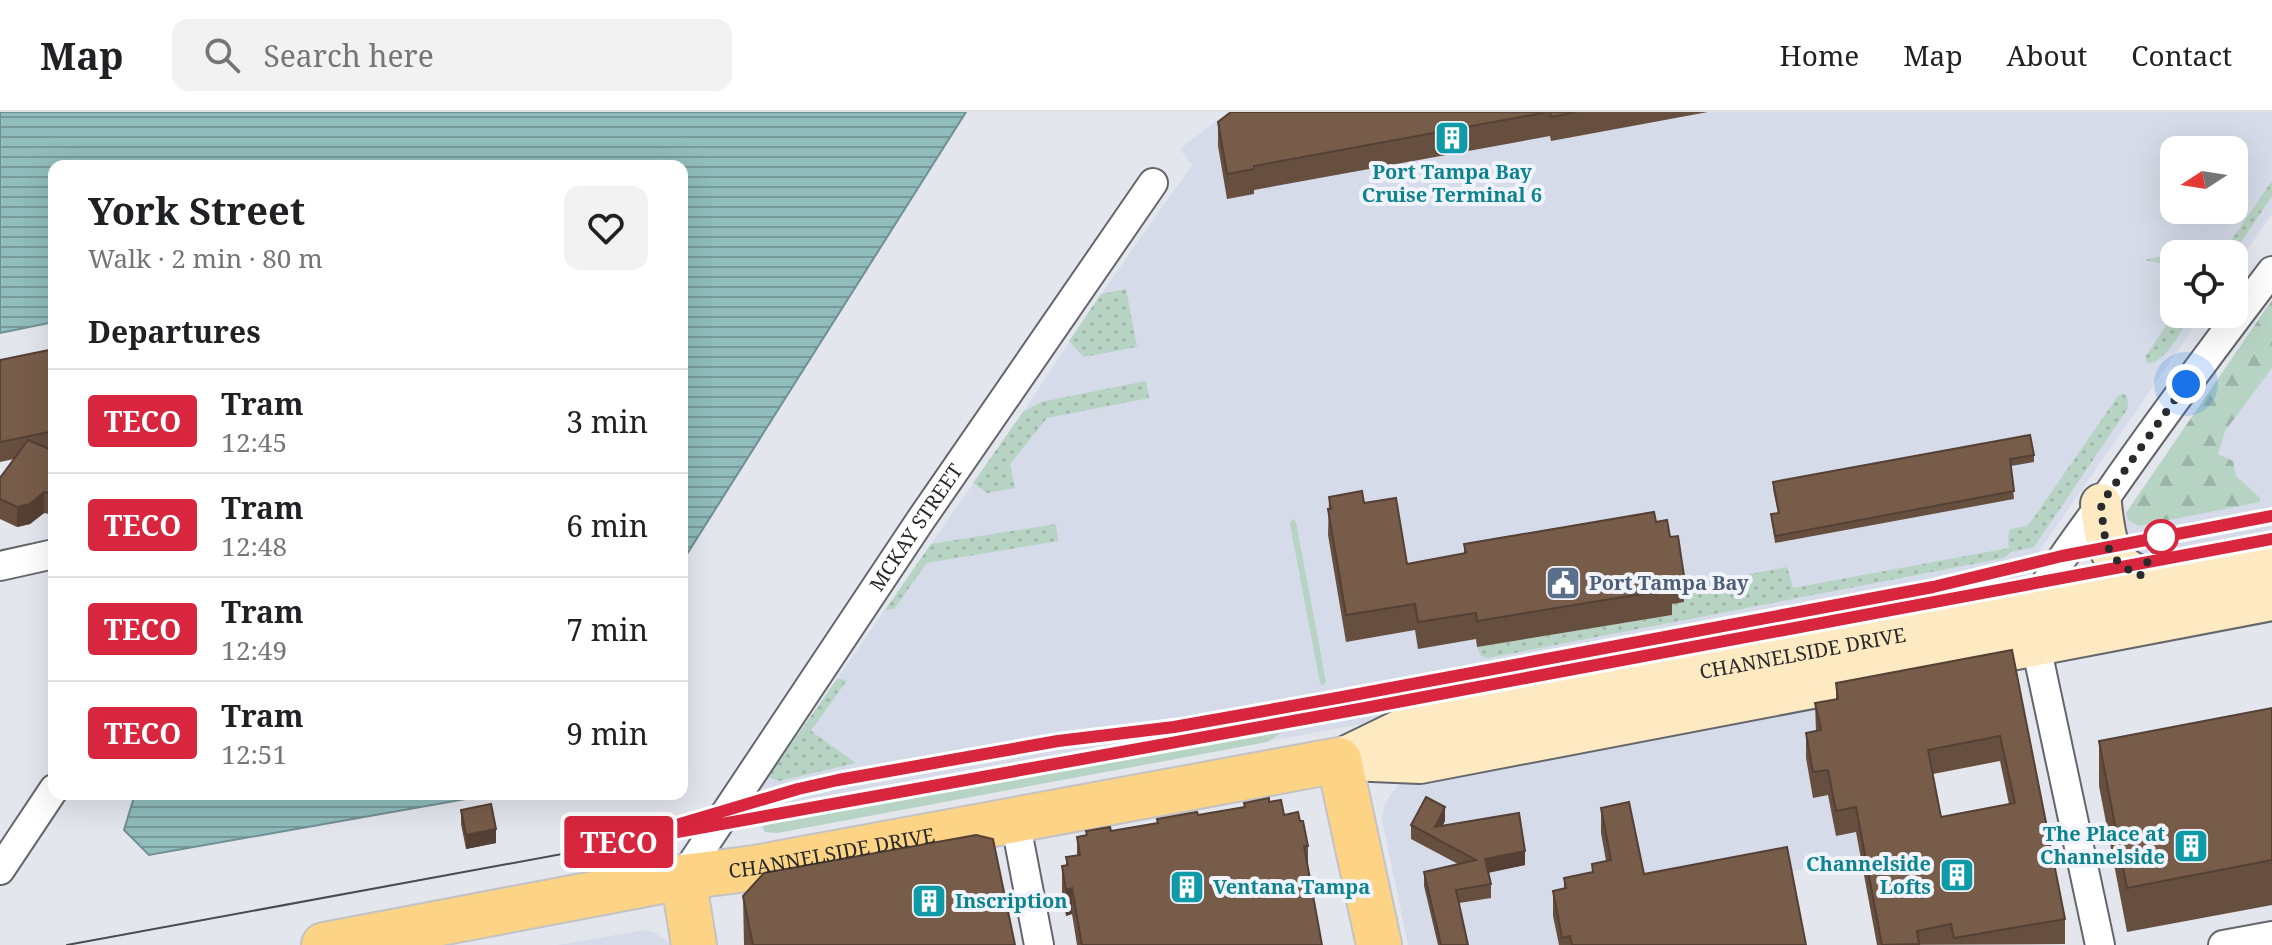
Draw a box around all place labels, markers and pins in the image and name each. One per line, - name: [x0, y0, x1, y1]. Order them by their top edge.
- building icon: Port Tampa Bay Cruise Terminal 6: [1433, 119, 1471, 157]
- place label: Port Tampa Bay Cruise Terminal 6: [1362, 158, 1542, 208]
- unlabelled marker: [2144, 520, 2178, 554]
- public building icon: Port Tampa Bay: [1544, 564, 1582, 602]
- place label: Port Tampa Bay: [1589, 569, 1749, 596]
- place label: The Place at Channelside: [2040, 820, 2165, 870]
- building icon: The Place at Channelside: [2172, 827, 2210, 865]
- place label: Channelside Lofts: [1806, 850, 1931, 900]
- building icon: Channelside Lofts: [1938, 856, 1976, 894]
- building icon: Ventana Tampa: [1168, 868, 1206, 906]
- place label: Ventana Tampa: [1213, 873, 1370, 900]
- building icon: Inscription: [910, 882, 948, 920]
- place label: Inscription: [955, 887, 1068, 914]

